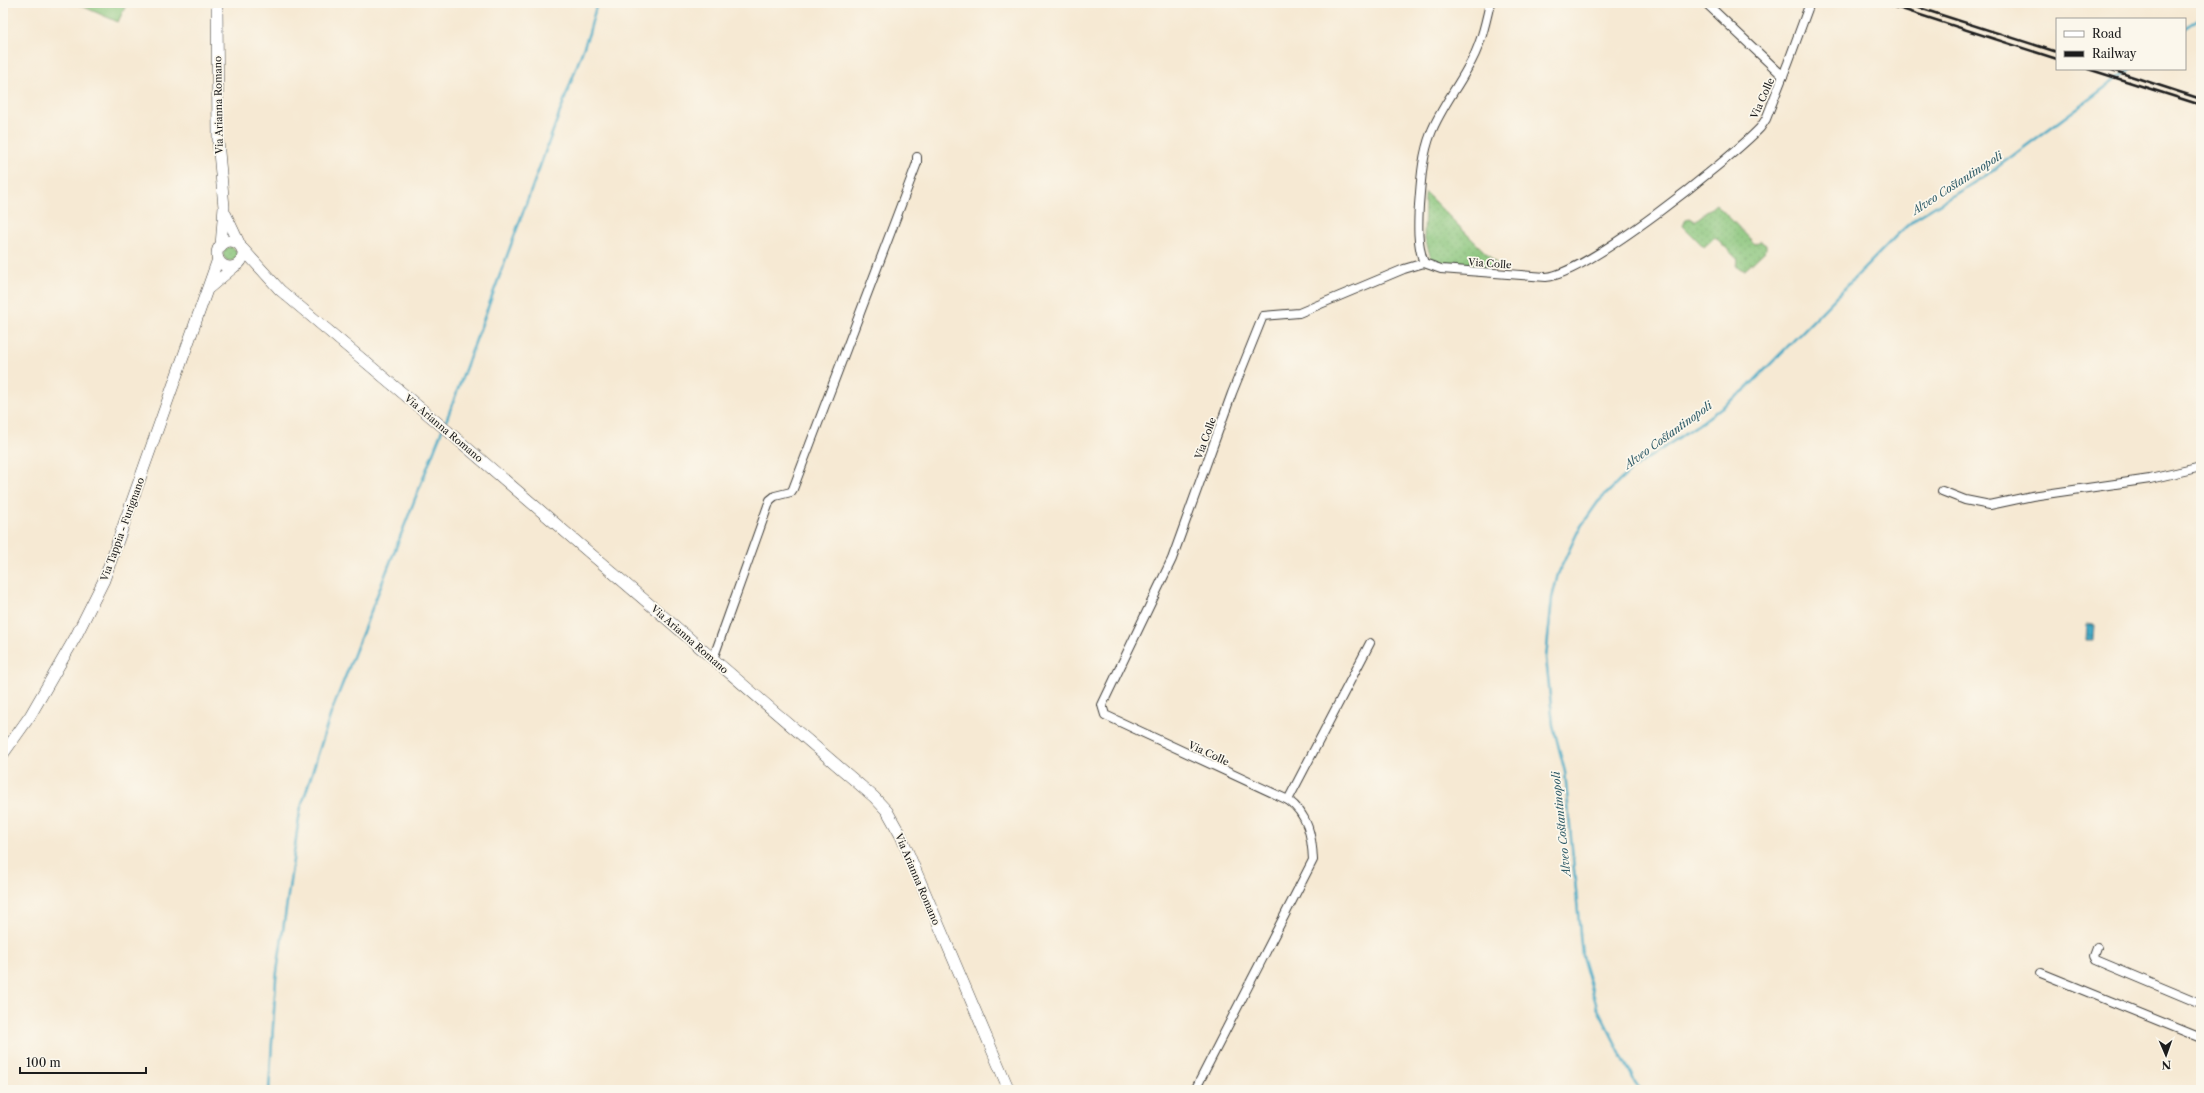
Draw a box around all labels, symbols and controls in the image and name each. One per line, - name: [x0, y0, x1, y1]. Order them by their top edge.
- legend: [2056, 18, 2186, 70]
- text: Road: [2092, 26, 2122, 41]
- text: Railway: [2092, 46, 2137, 61]
- street label: Via Arianna Romano: [211, 56, 226, 155]
- street label: Via Colle: [1747, 75, 1777, 122]
- water label: Alveo Costantinopoli: [1907, 148, 2005, 219]
- street label: Via Colle: [1467, 255, 1512, 272]
- street label: Via Arianna Romano: [401, 391, 486, 465]
- water label: Alveo Costantinopoli: [1620, 398, 1715, 473]
- street label: Via Colle: [1192, 415, 1219, 462]
- street label: Via Tappia - Furignano: [97, 476, 147, 584]
- street label: Via Arianna Romano: [648, 602, 731, 677]
- street label: Via Colle: [1185, 738, 1232, 769]
- water label: Alveo Costantinopoli: [1548, 770, 1574, 879]
- street label: Via Arianna Romano: [892, 830, 943, 927]
- north arrow: [2146, 1035, 2186, 1075]
- scale bar: [20, 1049, 146, 1075]
- text: 100 m: [26, 1055, 61, 1070]
- text: N: [2161, 1058, 2171, 1072]

